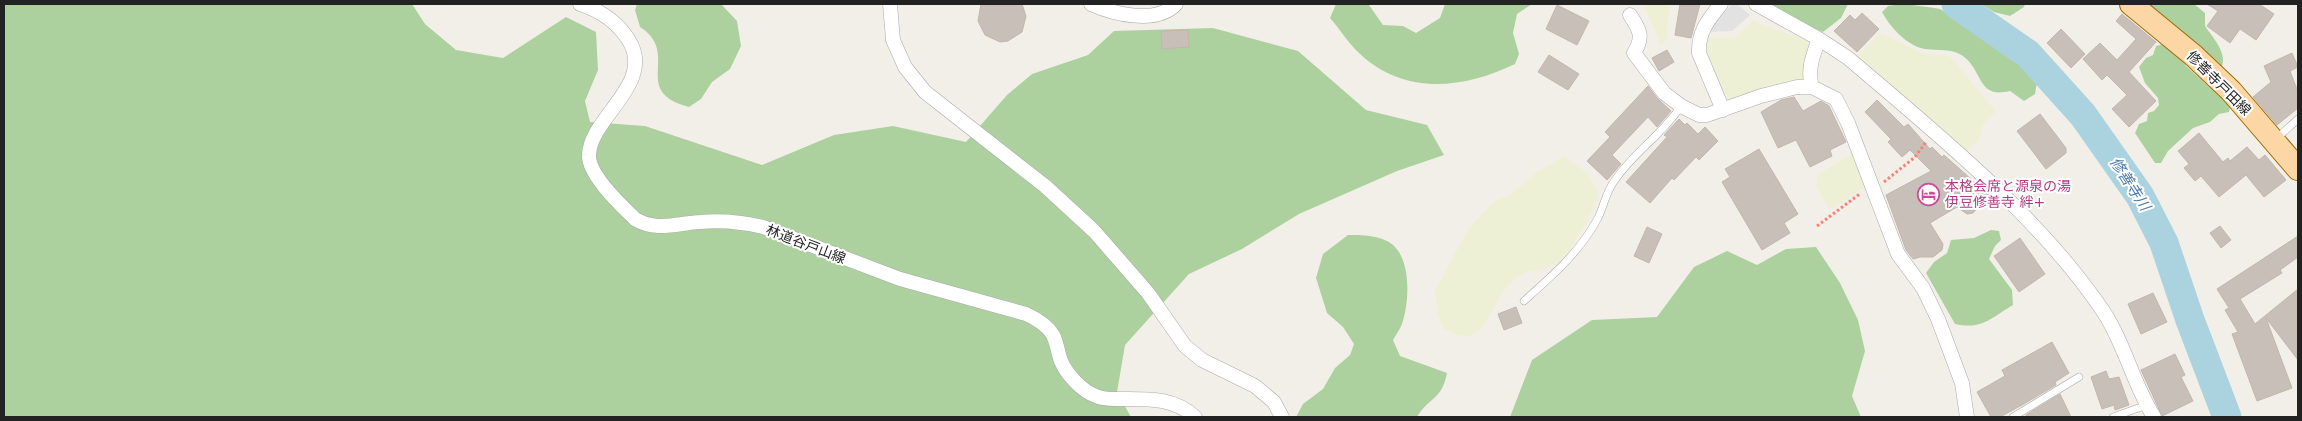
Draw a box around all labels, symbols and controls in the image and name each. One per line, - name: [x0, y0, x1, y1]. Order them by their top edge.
- street label: 修善寺戸田線: [2184, 48, 2254, 118]
- water label: 修善寺川: [2106, 154, 2155, 216]
- place label: 本格会席と源泉の湯 伊豆修善寺 絆+: [1945, 178, 2071, 210]
- hotel icon: 本格会席と源泉の湯 伊豆修善寺 絆+: [1917, 182, 1941, 206]
- street label: 林道谷戸山線: [764, 221, 848, 267]

